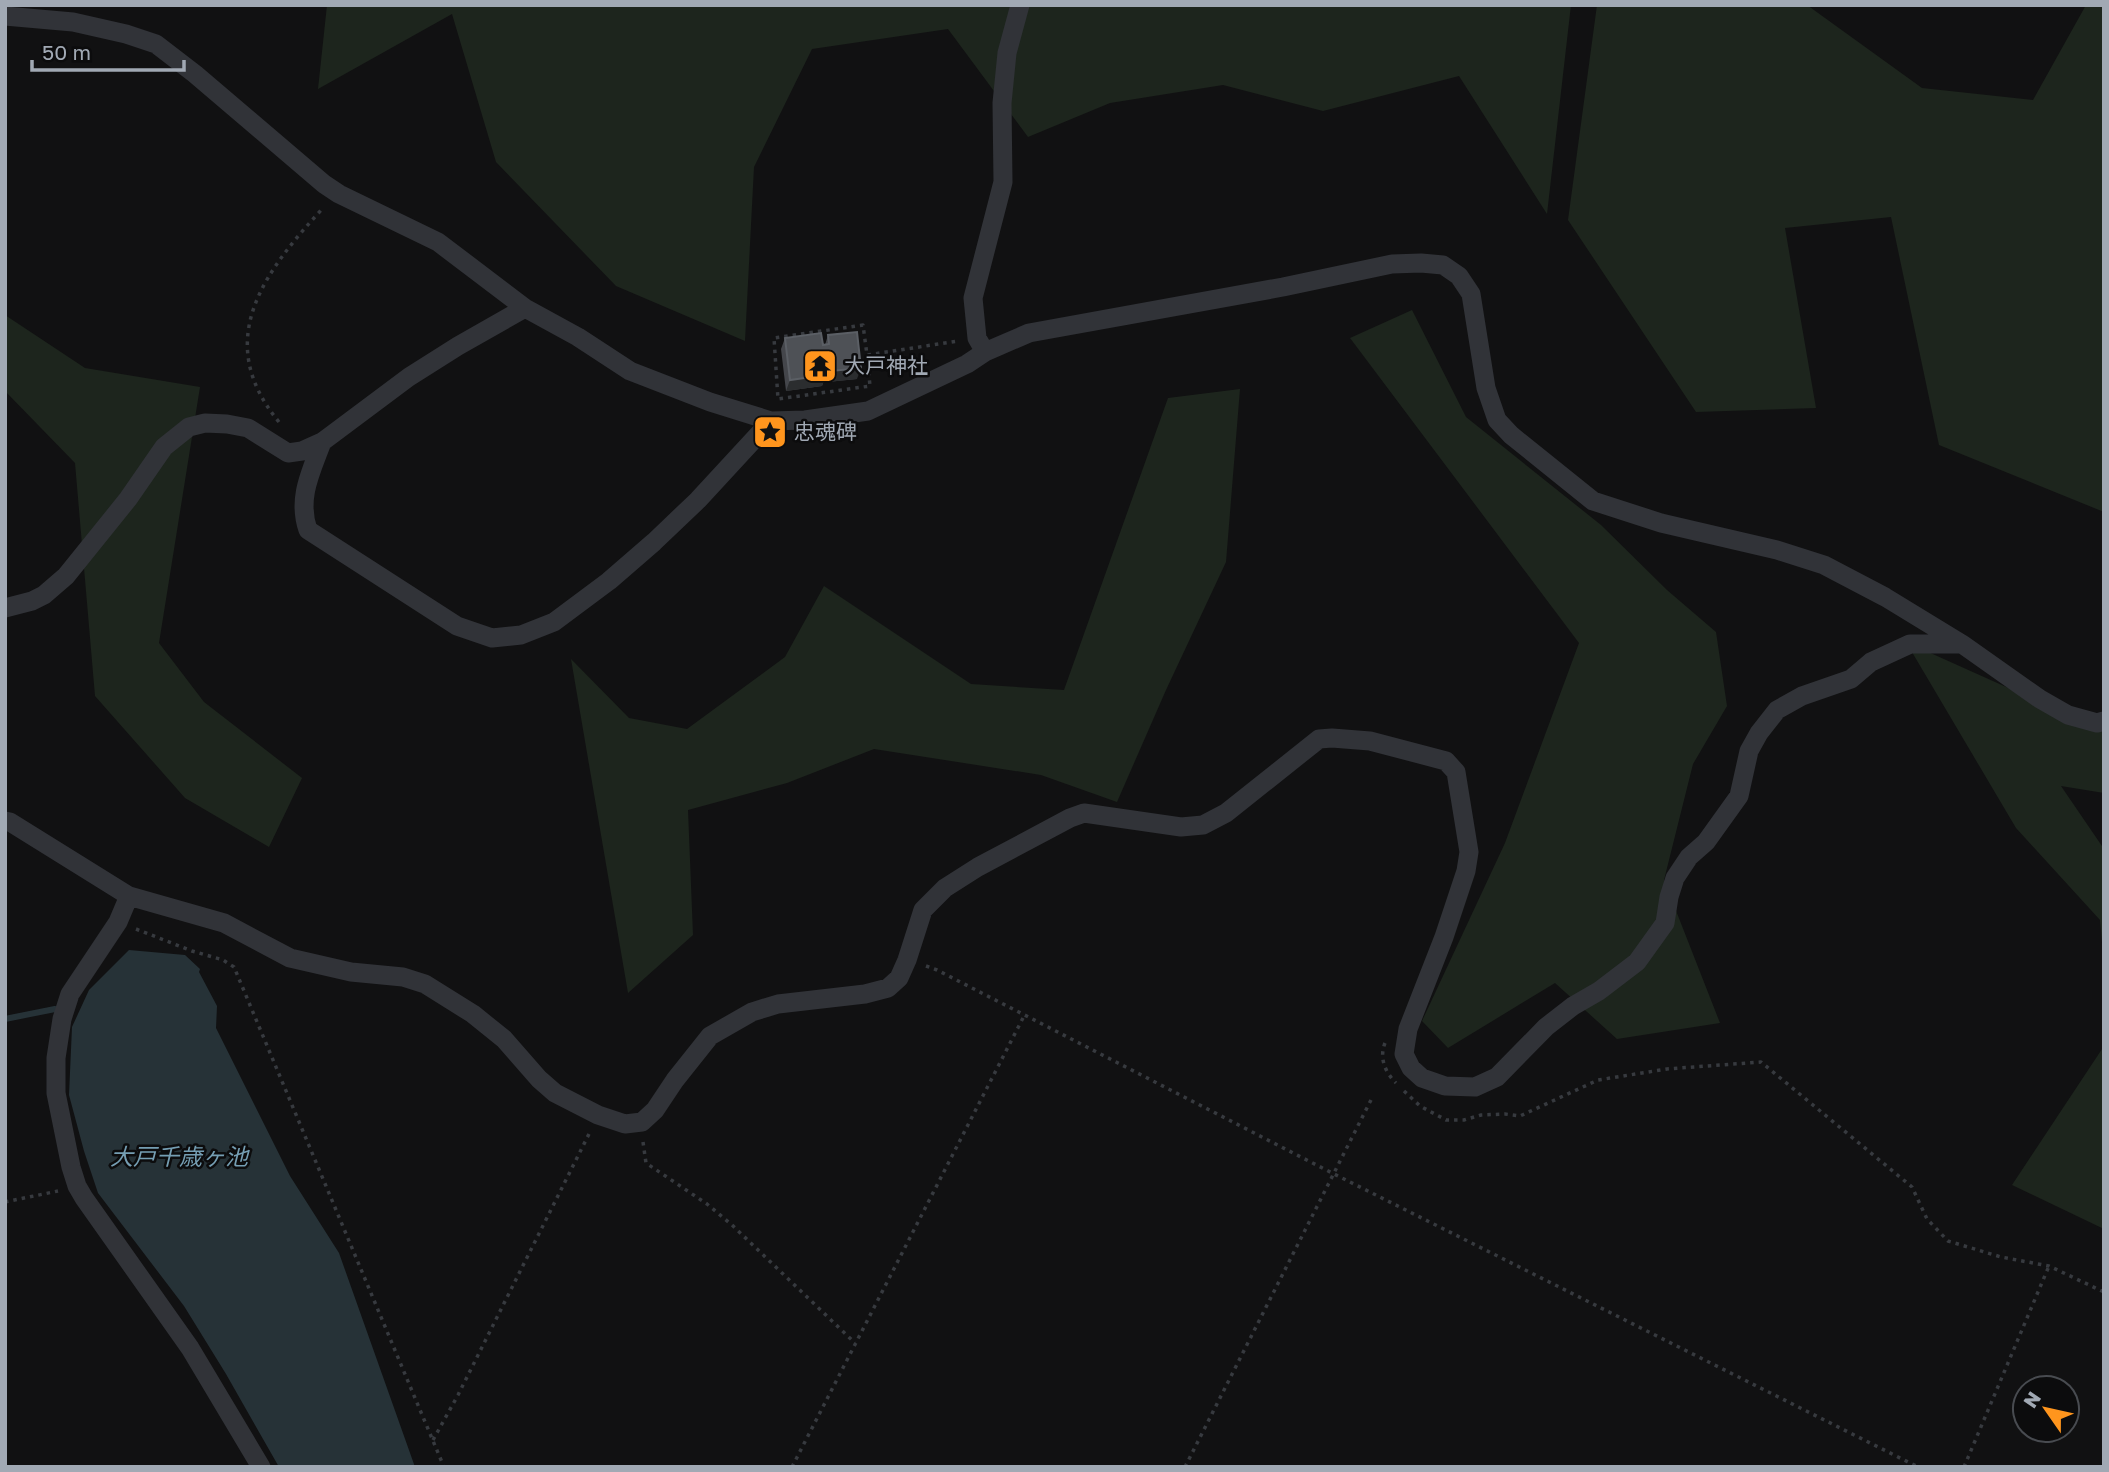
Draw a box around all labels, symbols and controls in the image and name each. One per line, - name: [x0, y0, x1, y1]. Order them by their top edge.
- scale bar: [32, 28, 184, 72]
- text: 50 m: [42, 39, 91, 65]
- temple icon: 大戸神社: [801, 347, 839, 385]
- place label: 大戸神社: [844, 352, 928, 378]
- place icon: 忠魂碑: [751, 413, 789, 451]
- place label: 忠魂碑: [794, 418, 857, 444]
- water label: 大戸千歳ヶ池: [110, 1142, 250, 1170]
- north arrow: [2011, 1374, 2081, 1444]
- text: N: [2018, 1387, 2045, 1412]

